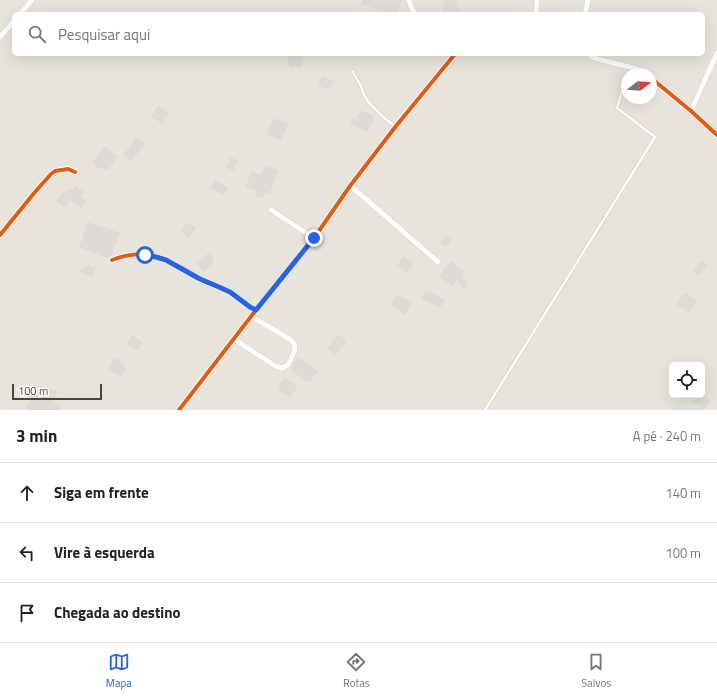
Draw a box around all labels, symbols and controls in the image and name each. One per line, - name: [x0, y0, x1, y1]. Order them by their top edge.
- search box: [12, 12, 705, 56]
- icon: search: [26, 23, 48, 45]
- text: Pesquisar aqui: [58, 23, 150, 46]
- north arrow: [621, 68, 657, 104]
- route end: [305, 229, 323, 247]
- route start: [136, 246, 154, 264]
- map controls: [669, 362, 705, 398]
- button: locate: [669, 362, 705, 398]
- scale bar: [12, 382, 102, 401]
- text: 100 m: [18, 383, 48, 399]
- text: 3 min: [16, 423, 57, 449]
- text: A pé · 240 m: [633, 426, 701, 446]
- text: Siga em frente: [54, 481, 149, 504]
- icon: ahead: [16, 482, 38, 504]
- text: 140 m: [665, 483, 701, 503]
- text: Vire à esquerda: [54, 541, 155, 564]
- icon: left: [16, 542, 38, 564]
- text: 100 m: [665, 543, 701, 563]
- text: Chegada ao destino: [54, 601, 180, 624]
- icon: arrive: [16, 602, 38, 624]
- tab: Mapa: [106, 651, 132, 691]
- tab: Rotas: [343, 651, 370, 691]
- tab: Salvos: [581, 651, 611, 691]

